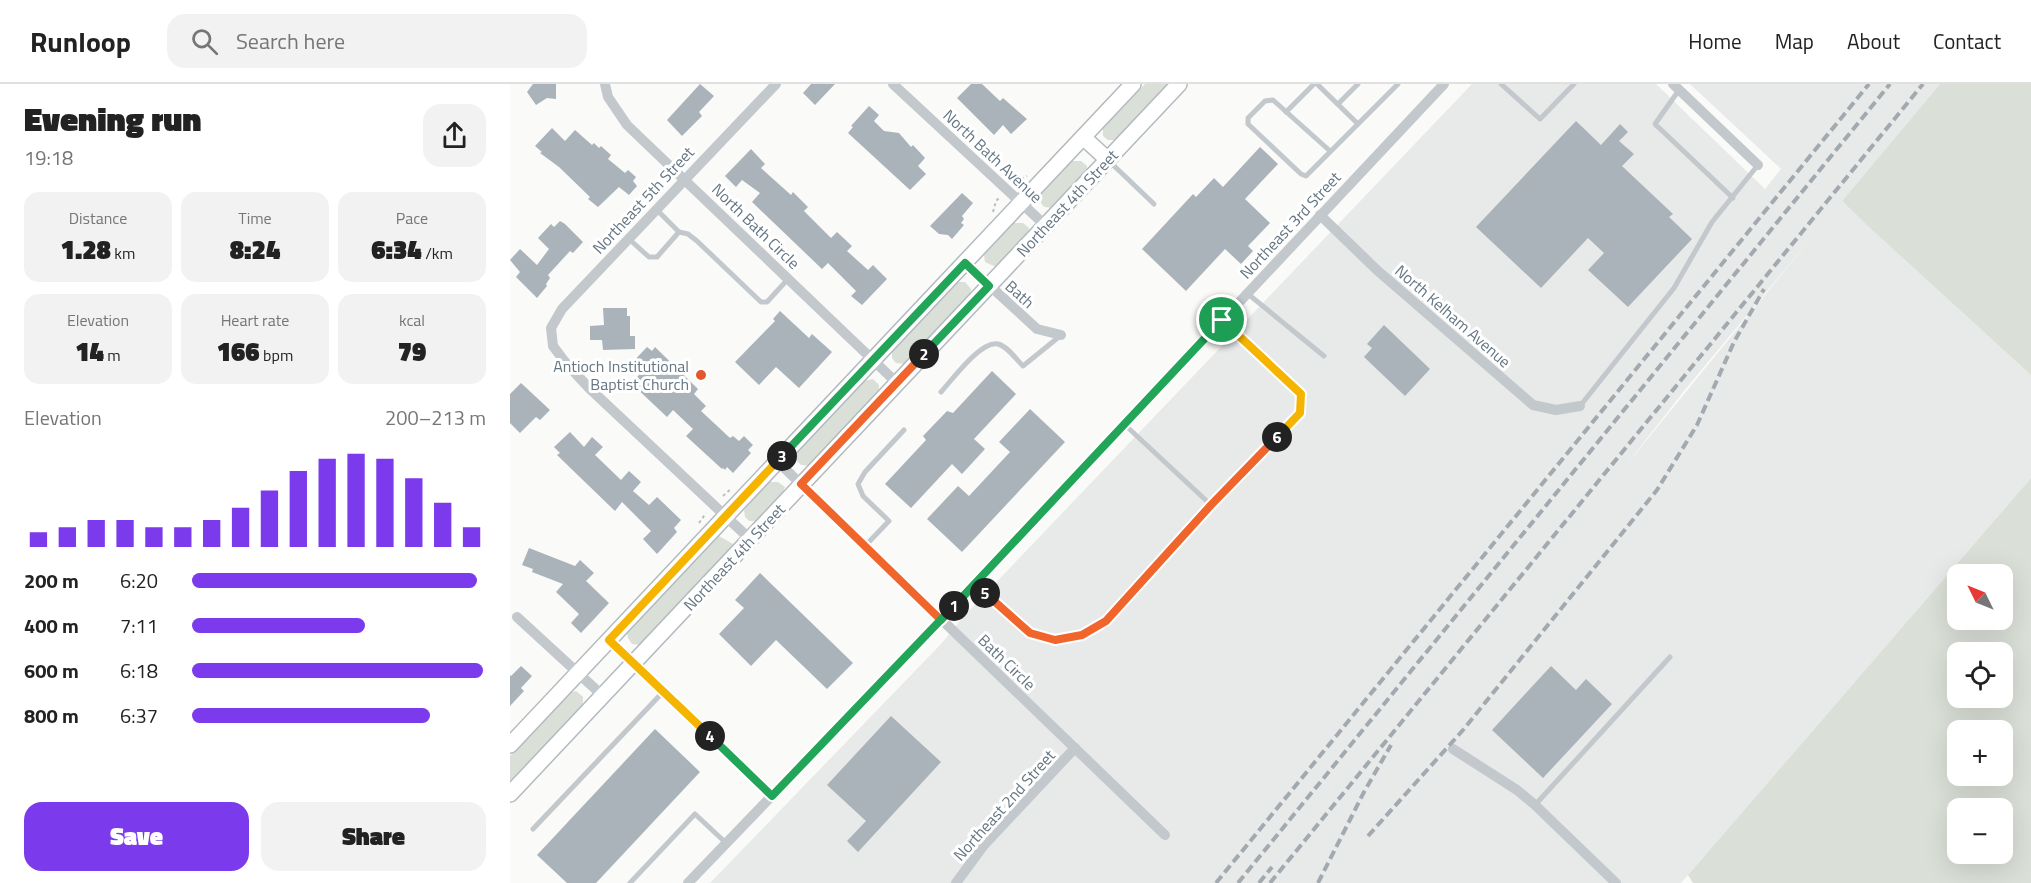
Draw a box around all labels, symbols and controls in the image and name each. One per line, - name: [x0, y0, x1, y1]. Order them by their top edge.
- search box: [167, 14, 587, 68]
- text: Runloop: [30, 20, 131, 63]
- text: Search here: [236, 24, 345, 58]
- icon: search: [188, 25, 221, 58]
- text: Home: [1688, 25, 1742, 57]
- text: Map: [1775, 25, 1814, 57]
- text: About: [1847, 25, 1900, 57]
- text: Contact: [1933, 25, 2001, 57]
- text: Evening run: [24, 94, 201, 144]
- button: share: [423, 104, 486, 167]
- street label: North Bath Avenue: [938, 104, 1048, 208]
- street label: Northeast 5th Street: [587, 141, 700, 259]
- text: 19:18: [24, 142, 73, 173]
- street label: Northeast 4th Street: [1011, 144, 1124, 262]
- street label: Northeast 3rd Street: [1234, 166, 1346, 284]
- street label: North Bath Circle: [707, 178, 805, 274]
- text: Distance: [69, 206, 127, 230]
- text: Time: [238, 206, 272, 230]
- text: Pace: [396, 206, 428, 230]
- text: 1.28: [61, 230, 111, 269]
- text: 8:24: [230, 230, 280, 269]
- text: 6:34: [371, 230, 422, 269]
- text: km: [111, 241, 135, 265]
- text: /km: [422, 241, 453, 265]
- street label: North Kelham Avenue: [1390, 259, 1516, 373]
- street label: Bath: [1000, 274, 1040, 314]
- pin: [1196, 294, 1247, 345]
- icon: arrive: [1205, 303, 1238, 336]
- text: Elevation: [67, 308, 129, 332]
- text: Heart rate: [221, 308, 289, 332]
- text: kcal: [399, 308, 425, 332]
- text: 14: [75, 332, 104, 371]
- text: 166: [217, 332, 260, 371]
- text: 79: [398, 332, 426, 371]
- pin: 2: [909, 339, 939, 369]
- text: 2: [920, 342, 928, 366]
- text: m: [104, 343, 121, 367]
- text: bpm: [260, 343, 293, 367]
- place label: Antioch Institutional Baptist Church: [553, 354, 689, 396]
- marker: Antioch Institutional Baptist Church: [694, 368, 708, 382]
- text: Elevation: [24, 402, 102, 433]
- text: 200–213 m: [385, 402, 486, 433]
- pin: 6: [1262, 422, 1292, 452]
- text: 6: [1273, 425, 1281, 449]
- pin: 3: [767, 441, 797, 471]
- text: 3: [778, 444, 786, 468]
- street label: Northeast 4th Street: [678, 498, 791, 616]
- north arrow: [1947, 564, 2013, 630]
- map controls: [1947, 564, 2013, 864]
- text: 200 m: [24, 565, 79, 596]
- text: 6:20: [120, 565, 158, 596]
- pin: 5: [970, 578, 1000, 608]
- text: 5: [981, 581, 989, 605]
- pin: 1: [939, 591, 969, 621]
- text: 1: [950, 594, 958, 618]
- text: 400 m: [24, 610, 79, 641]
- text: 7:11: [120, 610, 158, 641]
- street label: Bath Circle: [973, 628, 1041, 696]
- button: locate: [1947, 642, 2013, 708]
- text: 600 m: [24, 655, 79, 686]
- text: 6:18: [120, 655, 158, 686]
- text: 800 m: [24, 700, 79, 731]
- text: 6:37: [120, 700, 158, 731]
- button: +: [1947, 720, 2013, 786]
- pin: 4: [695, 721, 725, 751]
- text: 4: [706, 724, 714, 748]
- street label: Northeast 2nd Street: [947, 744, 1061, 866]
- button: −: [1947, 798, 2013, 864]
- button: Save: [24, 802, 249, 871]
- button: Share: [261, 802, 486, 871]

